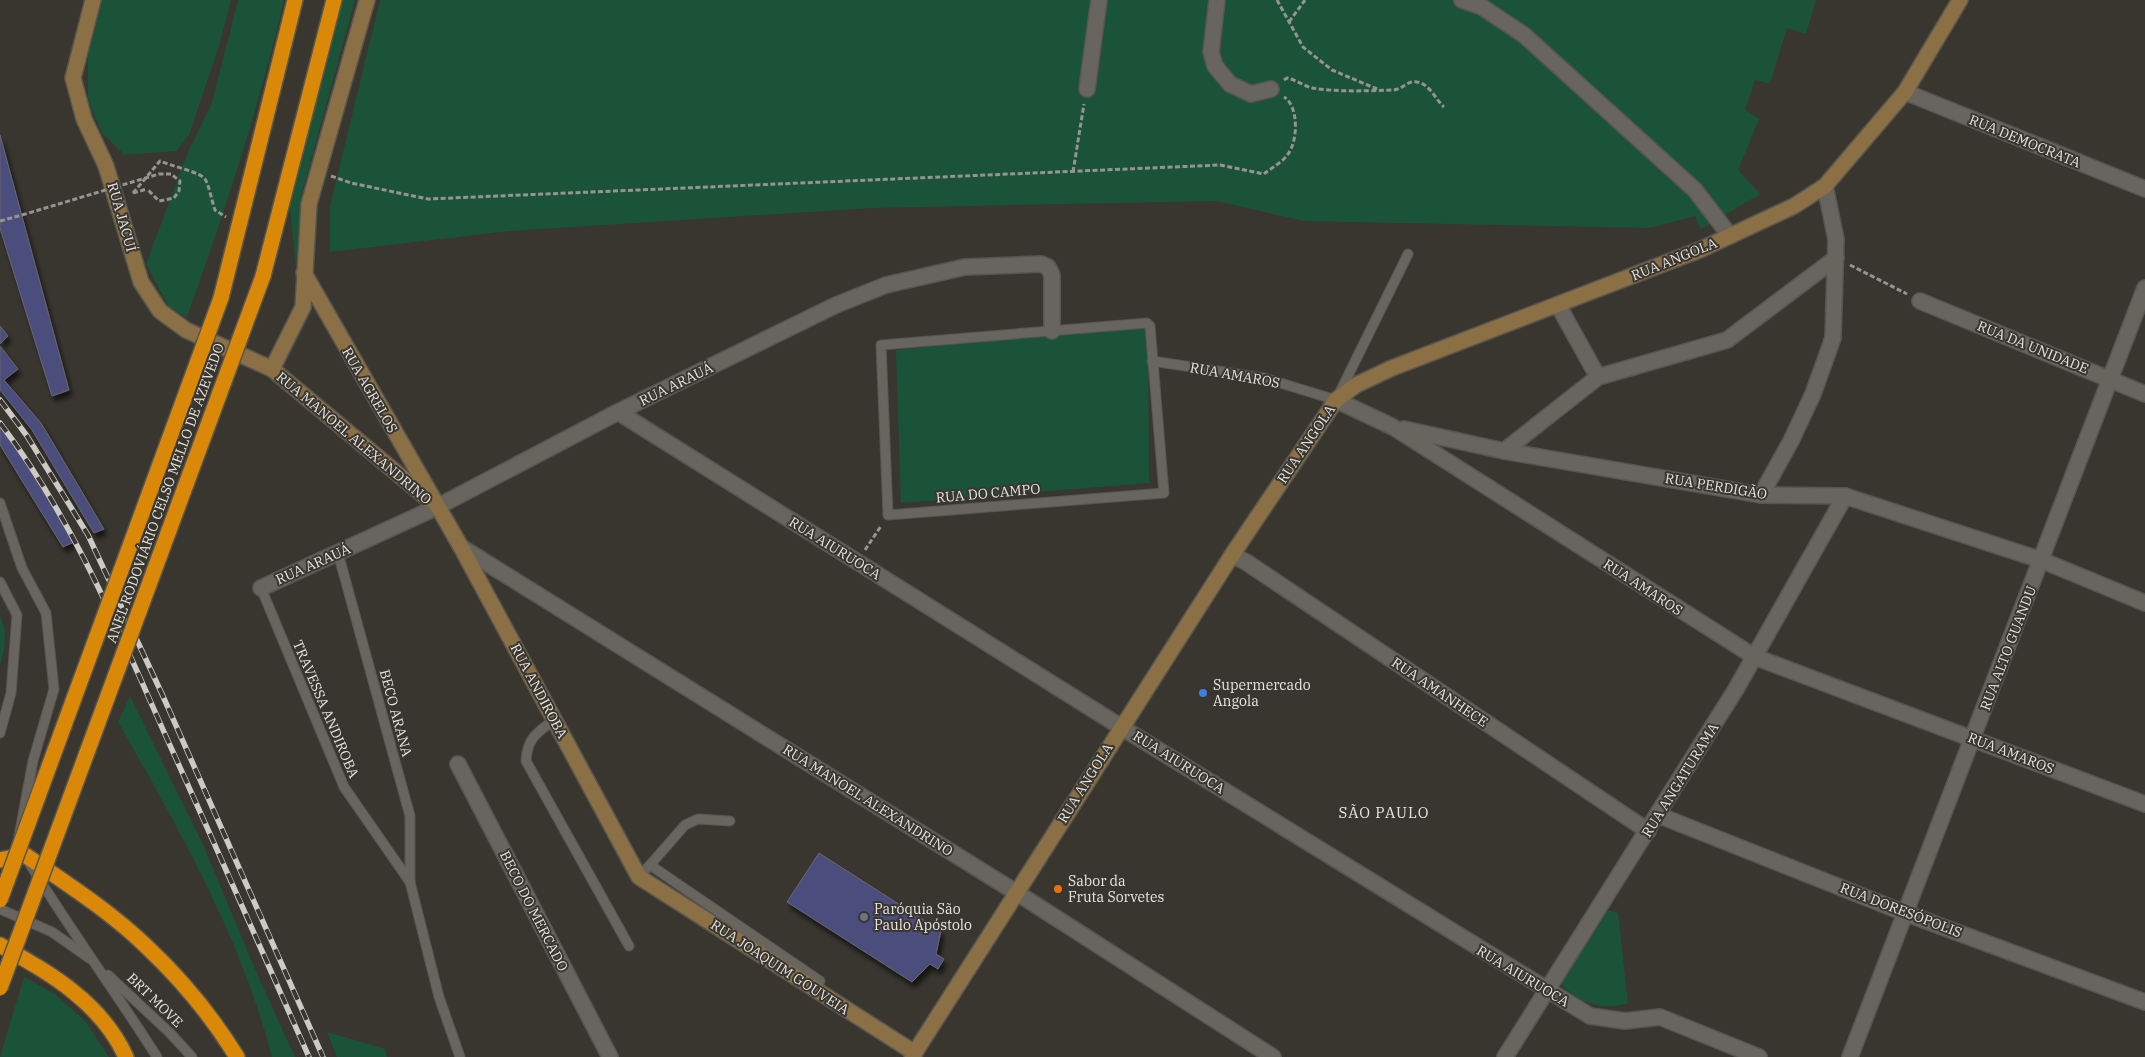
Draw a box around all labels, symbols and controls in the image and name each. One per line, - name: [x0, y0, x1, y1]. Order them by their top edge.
- street label: RUA DEMOCRATA: [1967, 110, 2084, 172]
- street label: RUA JACUÍ: [103, 180, 142, 254]
- street label: RUA ANGOLA: [1628, 233, 1720, 284]
- street label: RUA DA UNIDADE: [1975, 316, 2091, 378]
- street label: ANEL RODOVIÁRIO CELSO MELLO DE AZEVEDO: [101, 340, 228, 645]
- street label: RUA AGRELOS: [338, 344, 402, 436]
- street label: RUA ARAUÁ: [636, 357, 716, 410]
- street label: RUA AMAROS: [1189, 358, 1281, 392]
- street label: RUA MANOEL ALEXANDRINO: [273, 368, 435, 508]
- street label: RUA ANGOLA: [1273, 401, 1339, 487]
- street label: RUA PERDIGÃO: [1664, 469, 1768, 503]
- street label: RUA DO CAMPO: [935, 479, 1041, 507]
- street label: RUA AIURUOCA: [786, 513, 885, 584]
- street label: RUA ARAUÁ: [272, 538, 354, 588]
- street label: RUA AMAROS: [1600, 555, 1686, 619]
- street label: RUA ALTO GUANDU: [1976, 583, 2040, 713]
- street label: TRAVESSA ANDIROBA: [289, 637, 363, 781]
- street label: RUA ANDIROBA: [506, 640, 572, 742]
- street label: RUA AMANHECE: [1388, 653, 1492, 731]
- street label: BECO ARANA: [376, 667, 416, 759]
- place label: Supermercado Angola: [1213, 676, 1311, 710]
- marker: Supermercado Angola: [1197, 687, 1209, 699]
- street label: RUA ANGATURAMA: [1637, 719, 1723, 841]
- street label: RUA AIURUOCA: [1130, 727, 1229, 798]
- street label: RUA AMAROS: [1965, 728, 2057, 778]
- street label: RUA ANGOLA: [1053, 739, 1117, 826]
- street label: RUA MANOEL ALEXANDRINO: [780, 740, 956, 860]
- district label: SÃO PAULO: [1339, 803, 1429, 822]
- street label: BECO DO MERCADO: [496, 848, 572, 974]
- place label: Sabor da Fruta Sorvetes: [1068, 872, 1164, 906]
- street label: RUA DORESÓPOLIS: [1838, 878, 1965, 941]
- marker: Sabor da Fruta Sorvetes: [1052, 883, 1064, 895]
- place label: Paróquia São Paulo Apóstolo: [874, 900, 972, 934]
- marker: Paróquia São Paulo Apóstolo: [858, 911, 870, 923]
- street label: RUA JOAQUIM GOUVEIA: [707, 916, 853, 1019]
- street label: RUA AIURUOCA: [1473, 941, 1573, 1011]
- street label: BRT MOVE: [123, 969, 187, 1031]

